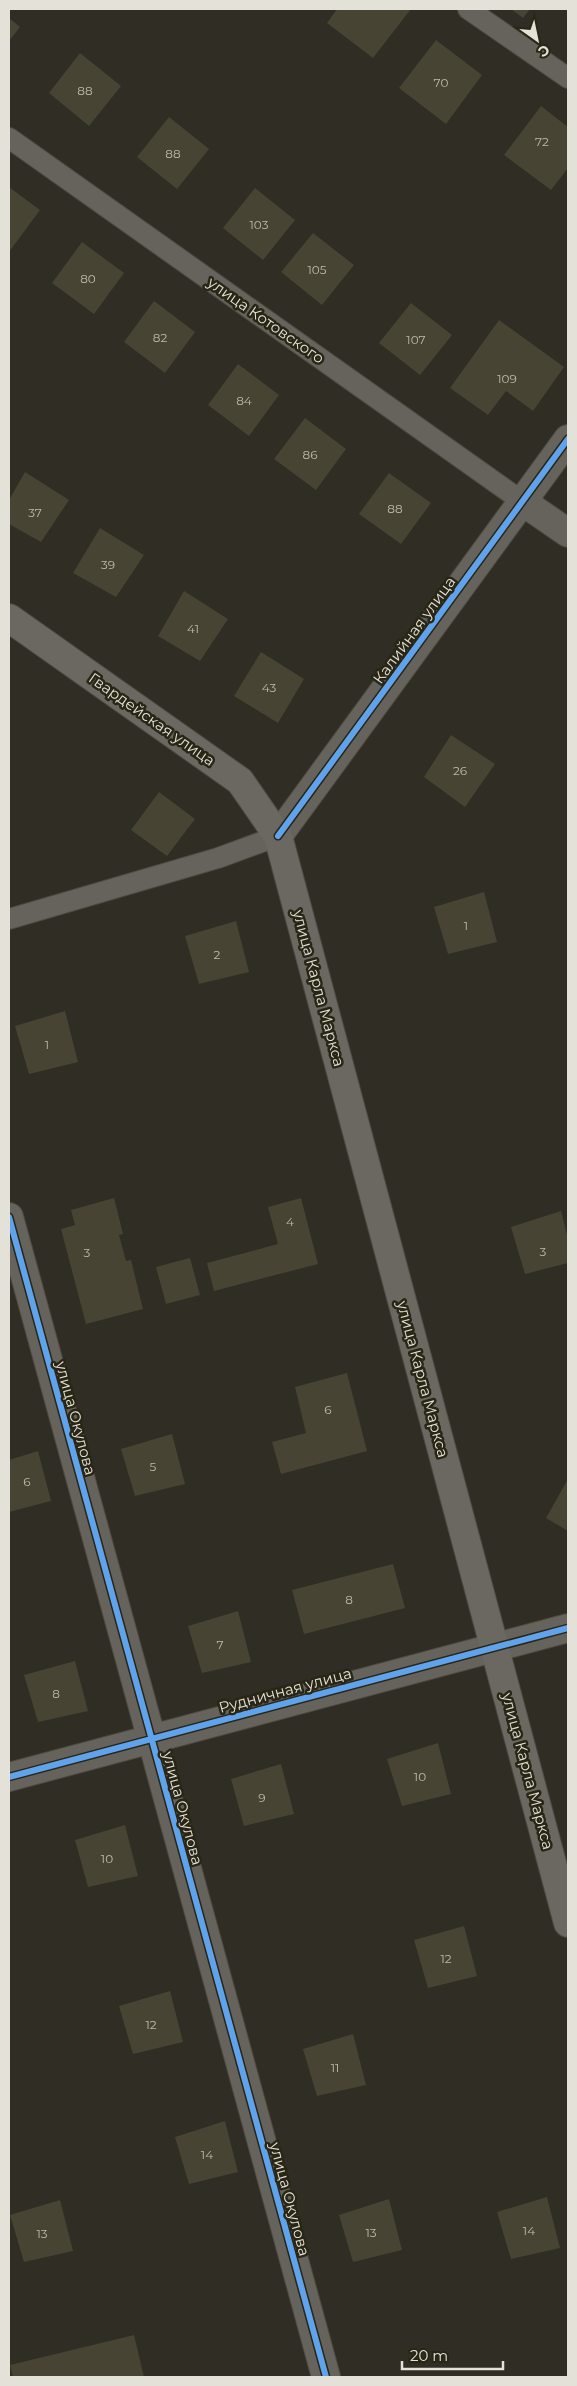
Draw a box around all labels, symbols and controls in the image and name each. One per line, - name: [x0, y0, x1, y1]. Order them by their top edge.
- north arrow: [512, 15, 562, 65]
- text: С: [535, 41, 553, 61]
- house number: 70: [434, 75, 448, 90]
- house number: 88: [77, 83, 93, 98]
- house number: 72: [535, 134, 549, 149]
- house number: 88: [165, 146, 181, 161]
- house number: 103: [250, 217, 269, 232]
- house number: 105: [307, 262, 327, 277]
- house number: 80: [80, 271, 96, 286]
- street label: улица Котовского: [203, 272, 328, 367]
- house number: 82: [153, 330, 167, 345]
- house number: 107: [406, 332, 426, 347]
- house number: 109: [497, 371, 517, 386]
- house number: 84: [236, 393, 252, 408]
- house number: 86: [303, 447, 317, 462]
- house number: 88: [387, 501, 403, 516]
- house number: 37: [28, 505, 42, 520]
- house number: 39: [101, 557, 115, 572]
- street label: Калийная улица: [369, 573, 459, 687]
- house number: 41: [187, 621, 199, 636]
- street label: Гвардейская улица: [85, 668, 219, 770]
- house number: 43: [262, 680, 276, 695]
- house number: 26: [453, 763, 467, 778]
- street label: улица Карла Маркса: [289, 907, 349, 1068]
- house number: 1: [464, 918, 468, 933]
- house number: 2: [214, 947, 221, 962]
- house number: 1: [45, 1037, 49, 1052]
- house number: 4: [286, 1214, 294, 1229]
- house number: 3: [540, 1244, 547, 1259]
- house number: 3: [84, 1245, 91, 1260]
- street label: улица Карла Маркса: [393, 1298, 453, 1459]
- street label: улица Окулова: [51, 1358, 100, 1477]
- house number: 6: [324, 1402, 332, 1417]
- house number: 5: [150, 1459, 157, 1474]
- house number: 6: [23, 1474, 31, 1489]
- house number: 8: [345, 1592, 353, 1607]
- house number: 7: [216, 1637, 224, 1652]
- street label: Рудничная улица: [217, 1663, 353, 1717]
- house number: 8: [52, 1686, 60, 1701]
- street label: улица Карла Маркса: [498, 1690, 558, 1851]
- street label: улица Окулова: [158, 1748, 207, 1867]
- house number: 10: [414, 1769, 426, 1784]
- house number: 9: [258, 1790, 266, 1805]
- house number: 10: [101, 1851, 113, 1866]
- house number: 12: [440, 1951, 452, 1966]
- house number: 12: [145, 2017, 157, 2032]
- house number: 11: [331, 2060, 339, 2075]
- street label: улица Окулова: [265, 2139, 314, 2258]
- house number: 14: [201, 2147, 213, 2162]
- house number: 14: [523, 2223, 535, 2238]
- house number: 13: [365, 2225, 377, 2240]
- house number: 13: [36, 2226, 48, 2241]
- scale bar: [402, 2338, 503, 2370]
- text: 20 m: [410, 2346, 448, 2365]

